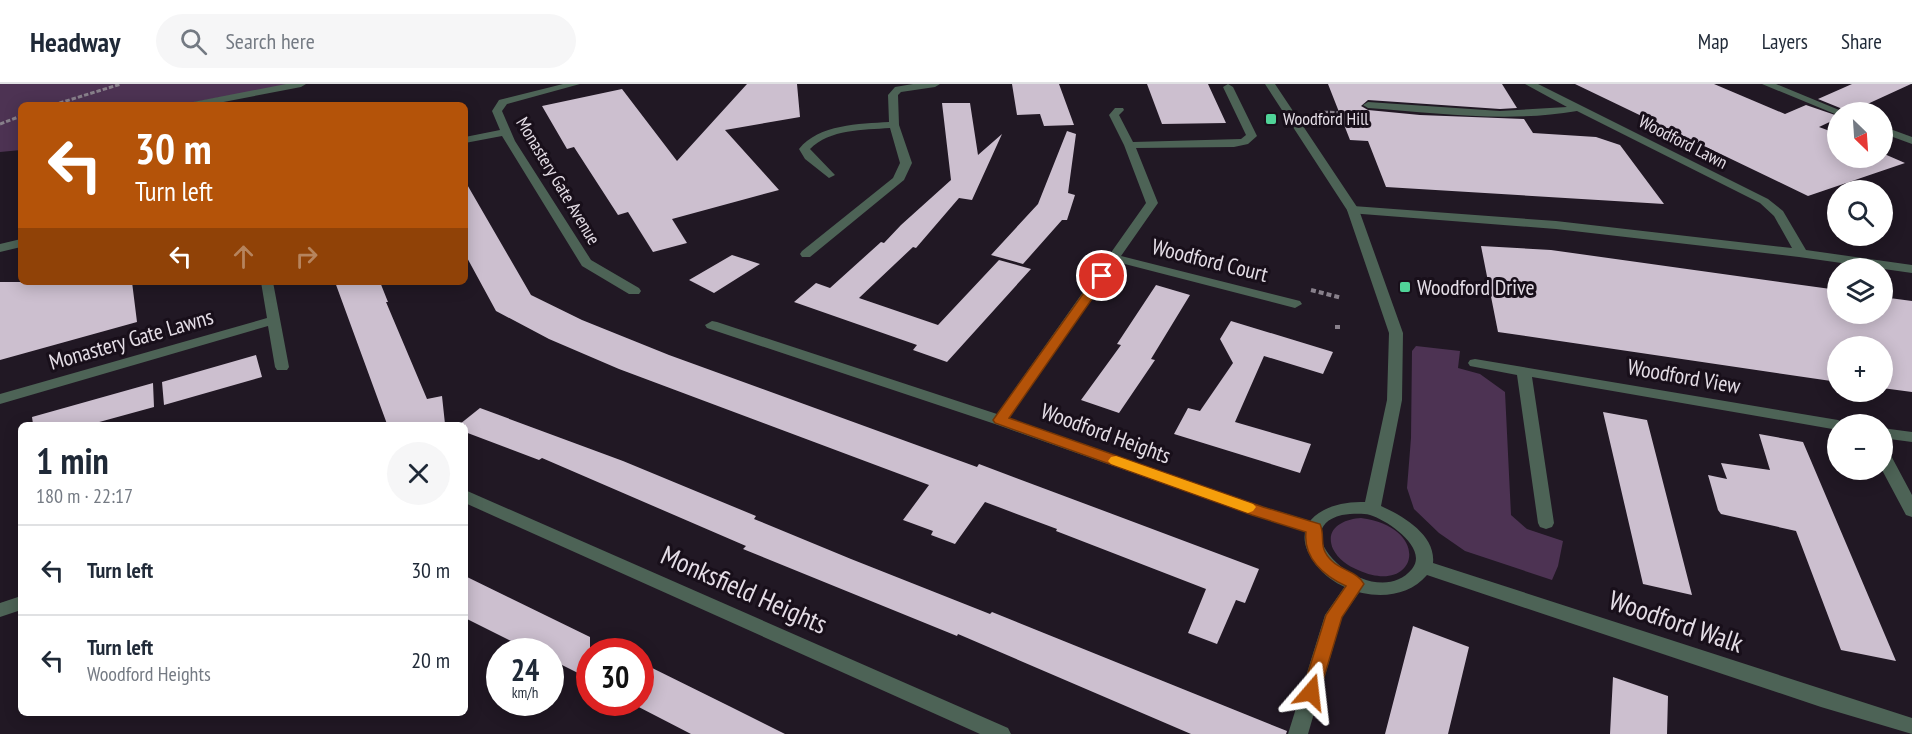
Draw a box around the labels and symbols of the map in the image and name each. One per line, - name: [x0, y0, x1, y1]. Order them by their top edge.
- north arrow: [1827, 102, 1893, 168]
- place label: Woodford Hill: [1283, 107, 1369, 130]
- street label: Woodford Lawn: [1635, 109, 1731, 174]
- marker: Woodford Hill: [1264, 112, 1278, 126]
- street label: Monastery Gate Avenue: [511, 113, 606, 249]
- street label: Woodford Court: [1149, 232, 1271, 288]
- pin: [1076, 250, 1127, 301]
- place label: Woodford Drive: [1417, 273, 1535, 301]
- marker: Woodford Drive: [1398, 280, 1412, 294]
- street label: Monastery Gate Lawns: [46, 302, 216, 376]
- street label: Woodford View: [1625, 352, 1743, 400]
- street label: Woodford Heights: [1037, 397, 1175, 469]
- street label: Monksfield Heights: [656, 537, 833, 641]
- street label: Woodford Walk: [1605, 582, 1748, 660]
- speed limit sign: 30: [576, 638, 654, 716]
- position arrow: [1279, 660, 1343, 724]

